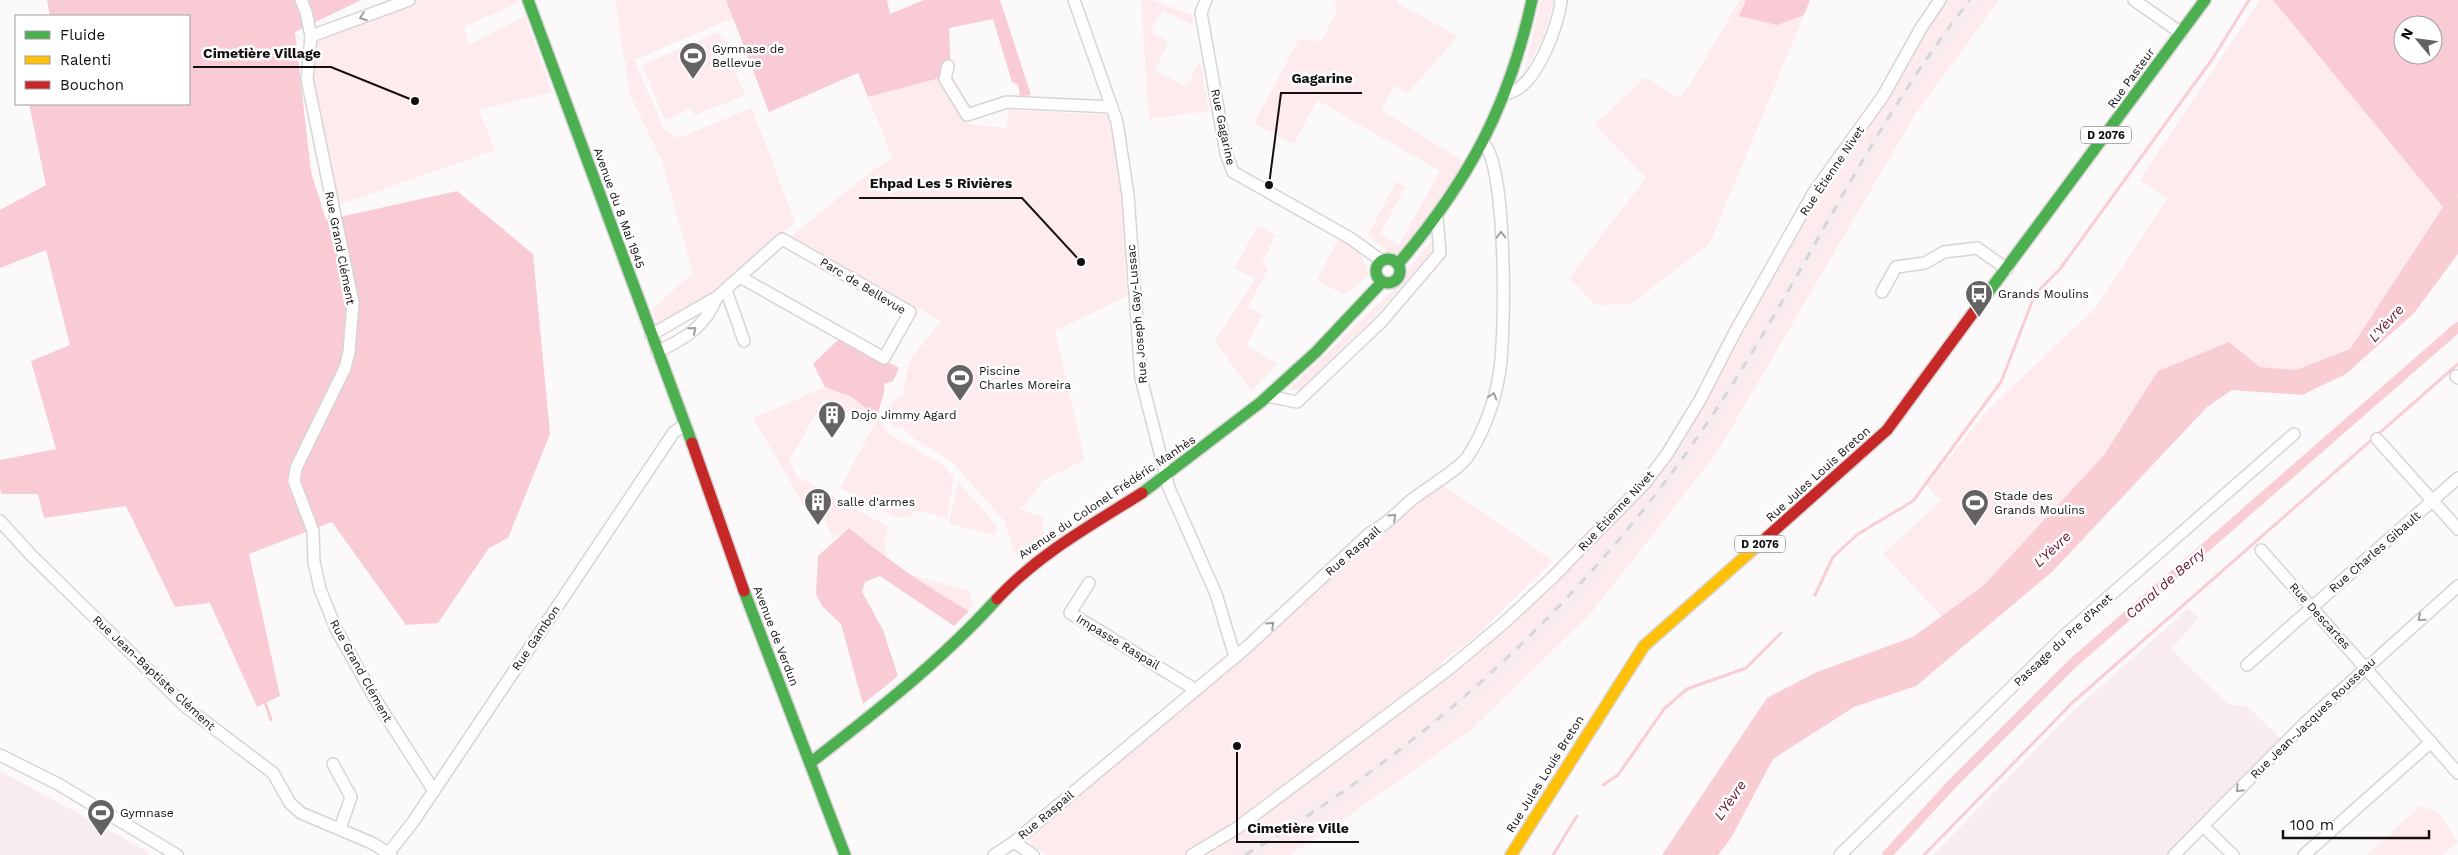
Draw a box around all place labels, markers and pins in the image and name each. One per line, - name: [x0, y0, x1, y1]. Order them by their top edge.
- callout: Cimetière Village: [193, 38, 331, 67]
- sports icon: Gymnase de Bellevue: [678, 41, 708, 80]
- place label: Gymnase de Bellevue: [712, 42, 784, 70]
- callout: Gagarine: [1281, 64, 1362, 93]
- callout: Ehpad Les 5 Rivières: [859, 169, 1022, 198]
- bus stop icon: Grands Moulins: [1964, 279, 1994, 318]
- place label: Grands Moulins: [1998, 287, 2089, 301]
- sports icon: Piscine Charles Moreira: [945, 363, 975, 402]
- place label: Piscine Charles Moreira: [979, 364, 1071, 392]
- building icon: Dojo Jimmy Agard: [817, 400, 847, 439]
- place label: Dojo Jimmy Agard: [851, 408, 957, 422]
- building icon: salle d'armes: [803, 487, 833, 526]
- sports icon: Stade des Grands Moulins: [1960, 488, 1990, 527]
- place label: Stade des Grands Moulins: [1994, 489, 2085, 517]
- place label: salle d'armes: [837, 495, 915, 509]
- sports icon: Gymnase: [86, 798, 116, 837]
- place label: Gymnase: [120, 806, 174, 820]
- callout: Cimetière Ville: [1237, 813, 1359, 842]

